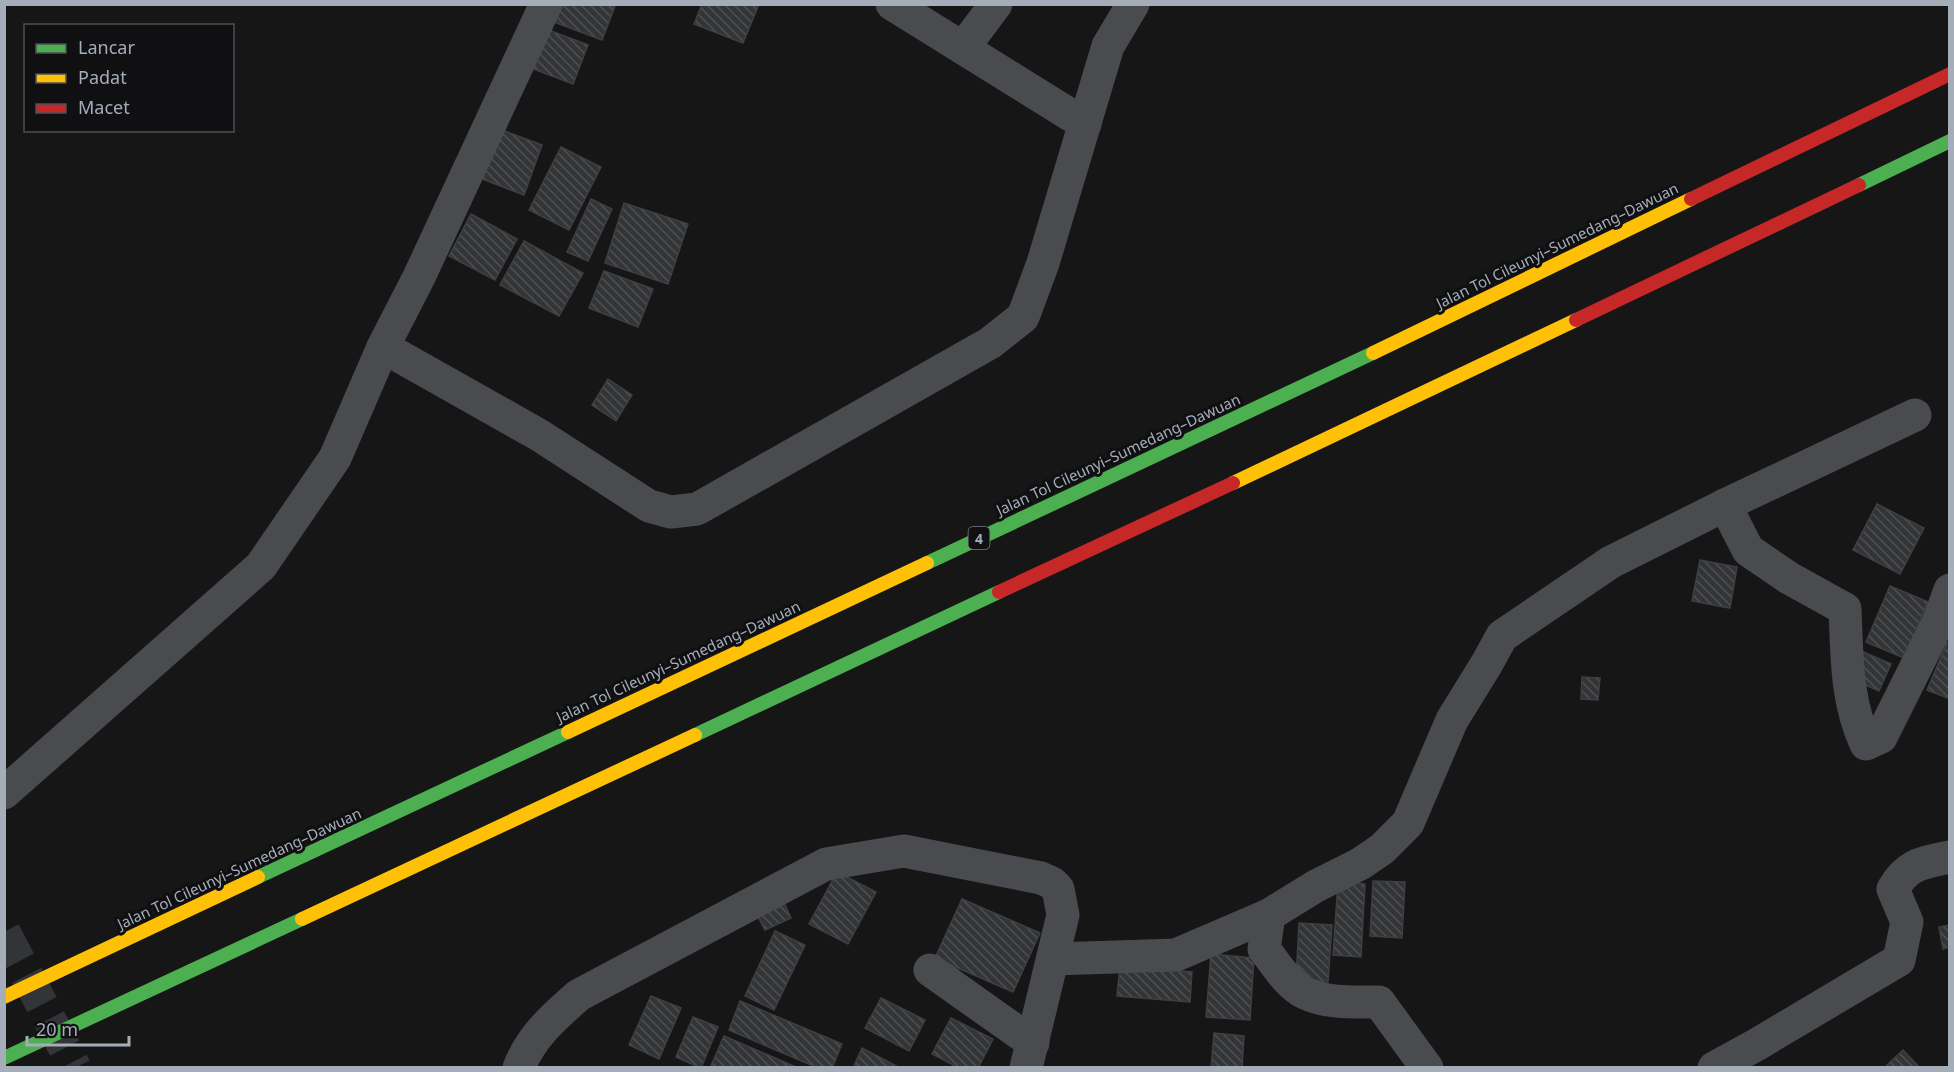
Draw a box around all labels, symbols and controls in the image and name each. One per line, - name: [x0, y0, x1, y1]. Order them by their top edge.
- legend: [24, 24, 234, 132]
- text: Lancar: [78, 35, 135, 59]
- text: Padat: [78, 65, 127, 89]
- text: Macet: [78, 95, 130, 119]
- street label: Jalan Tol Cileunyi–Sumedang–Dawuan: [1431, 177, 1681, 313]
- street label: Jalan Tol Cileunyi–Sumedang–Dawuan: [991, 389, 1243, 520]
- road number: 4: [968, 527, 990, 549]
- street label: Jalan Tol Cileunyi–Sumedang–Dawuan: [551, 596, 803, 727]
- street label: Jalan Tol Cileunyi–Sumedang–Dawuan: [112, 803, 364, 934]
- scale bar: [27, 1009, 129, 1047]
- text: 20 m: [36, 1017, 78, 1041]

